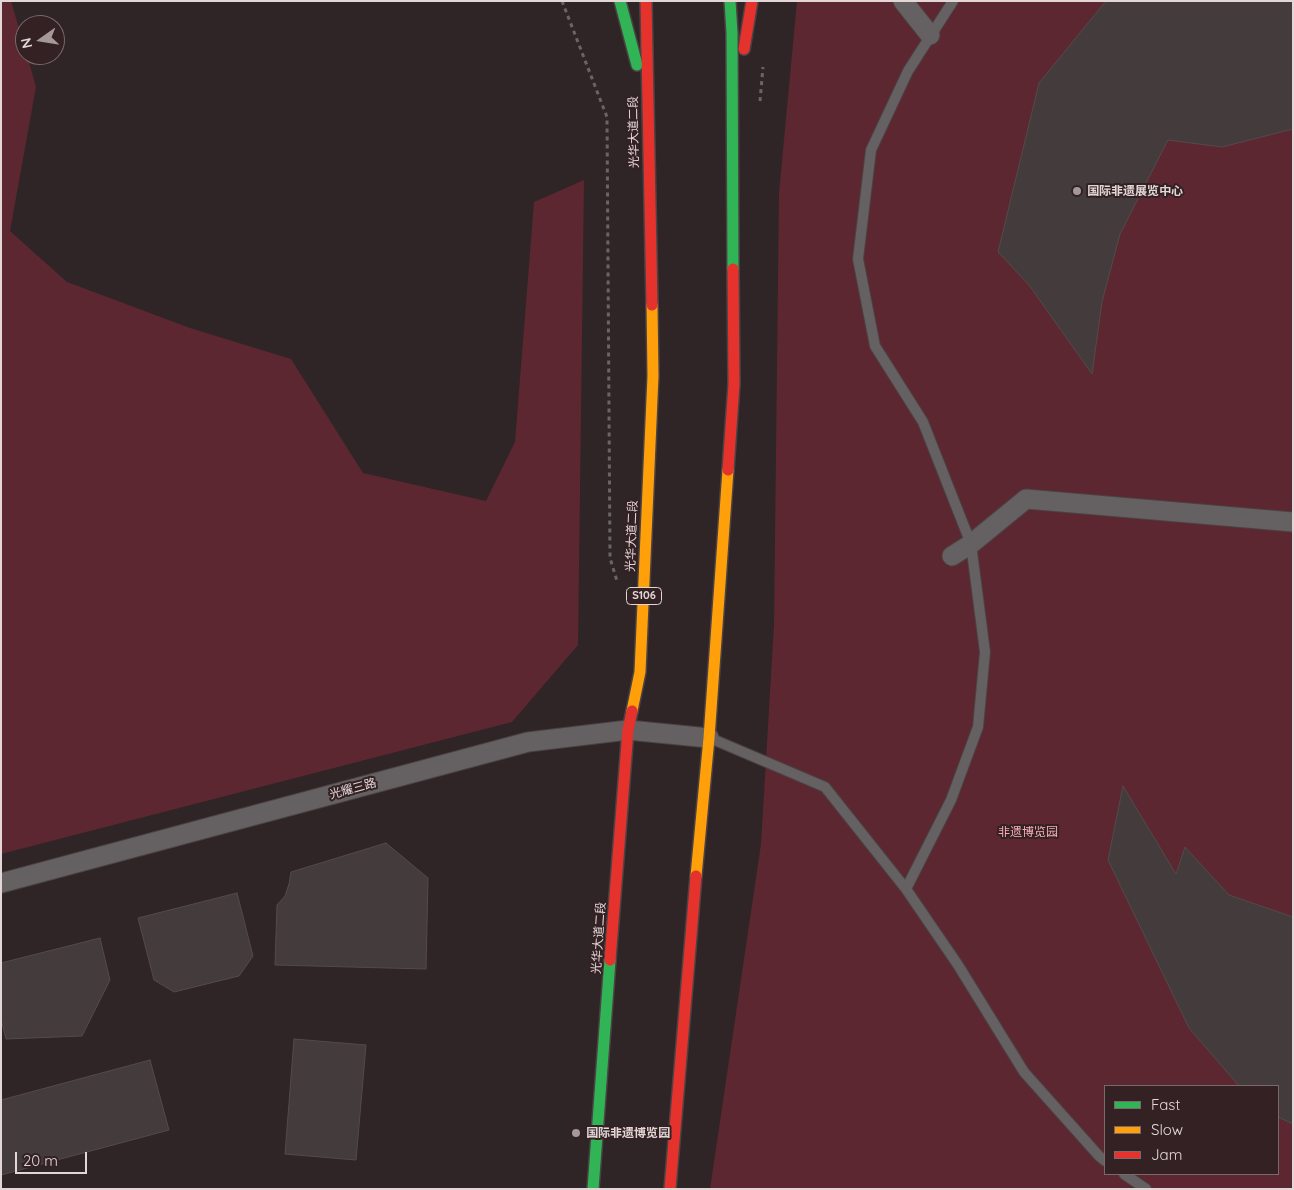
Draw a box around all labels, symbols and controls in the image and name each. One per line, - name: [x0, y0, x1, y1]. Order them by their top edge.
- north arrow: [15, 15, 65, 65]
- text: N: [16, 36, 36, 50]
- street label: 光华大道二段: [626, 96, 642, 168]
- place label: 国际非遗展览中心: [1087, 184, 1183, 198]
- marker: 国际非遗展览中心: [1071, 185, 1083, 197]
- street label: 光华大道二段: [624, 500, 640, 572]
- road number: S106: [626, 588, 662, 604]
- street label: 光耀三路: [328, 776, 378, 802]
- park label: 非遗博览园: [998, 825, 1058, 839]
- street label: 光华大道二段: [589, 902, 609, 974]
- legend: [1104, 1085, 1279, 1175]
- text: Fast: [1151, 1095, 1180, 1114]
- text: Slow: [1151, 1120, 1183, 1139]
- place label: 国际非遗博览园: [586, 1126, 670, 1140]
- marker: 国际非遗博览园: [570, 1127, 582, 1139]
- scale bar: [18, 1142, 90, 1174]
- text: Jam: [1151, 1145, 1182, 1164]
- text: 20 m: [23, 1151, 58, 1170]

